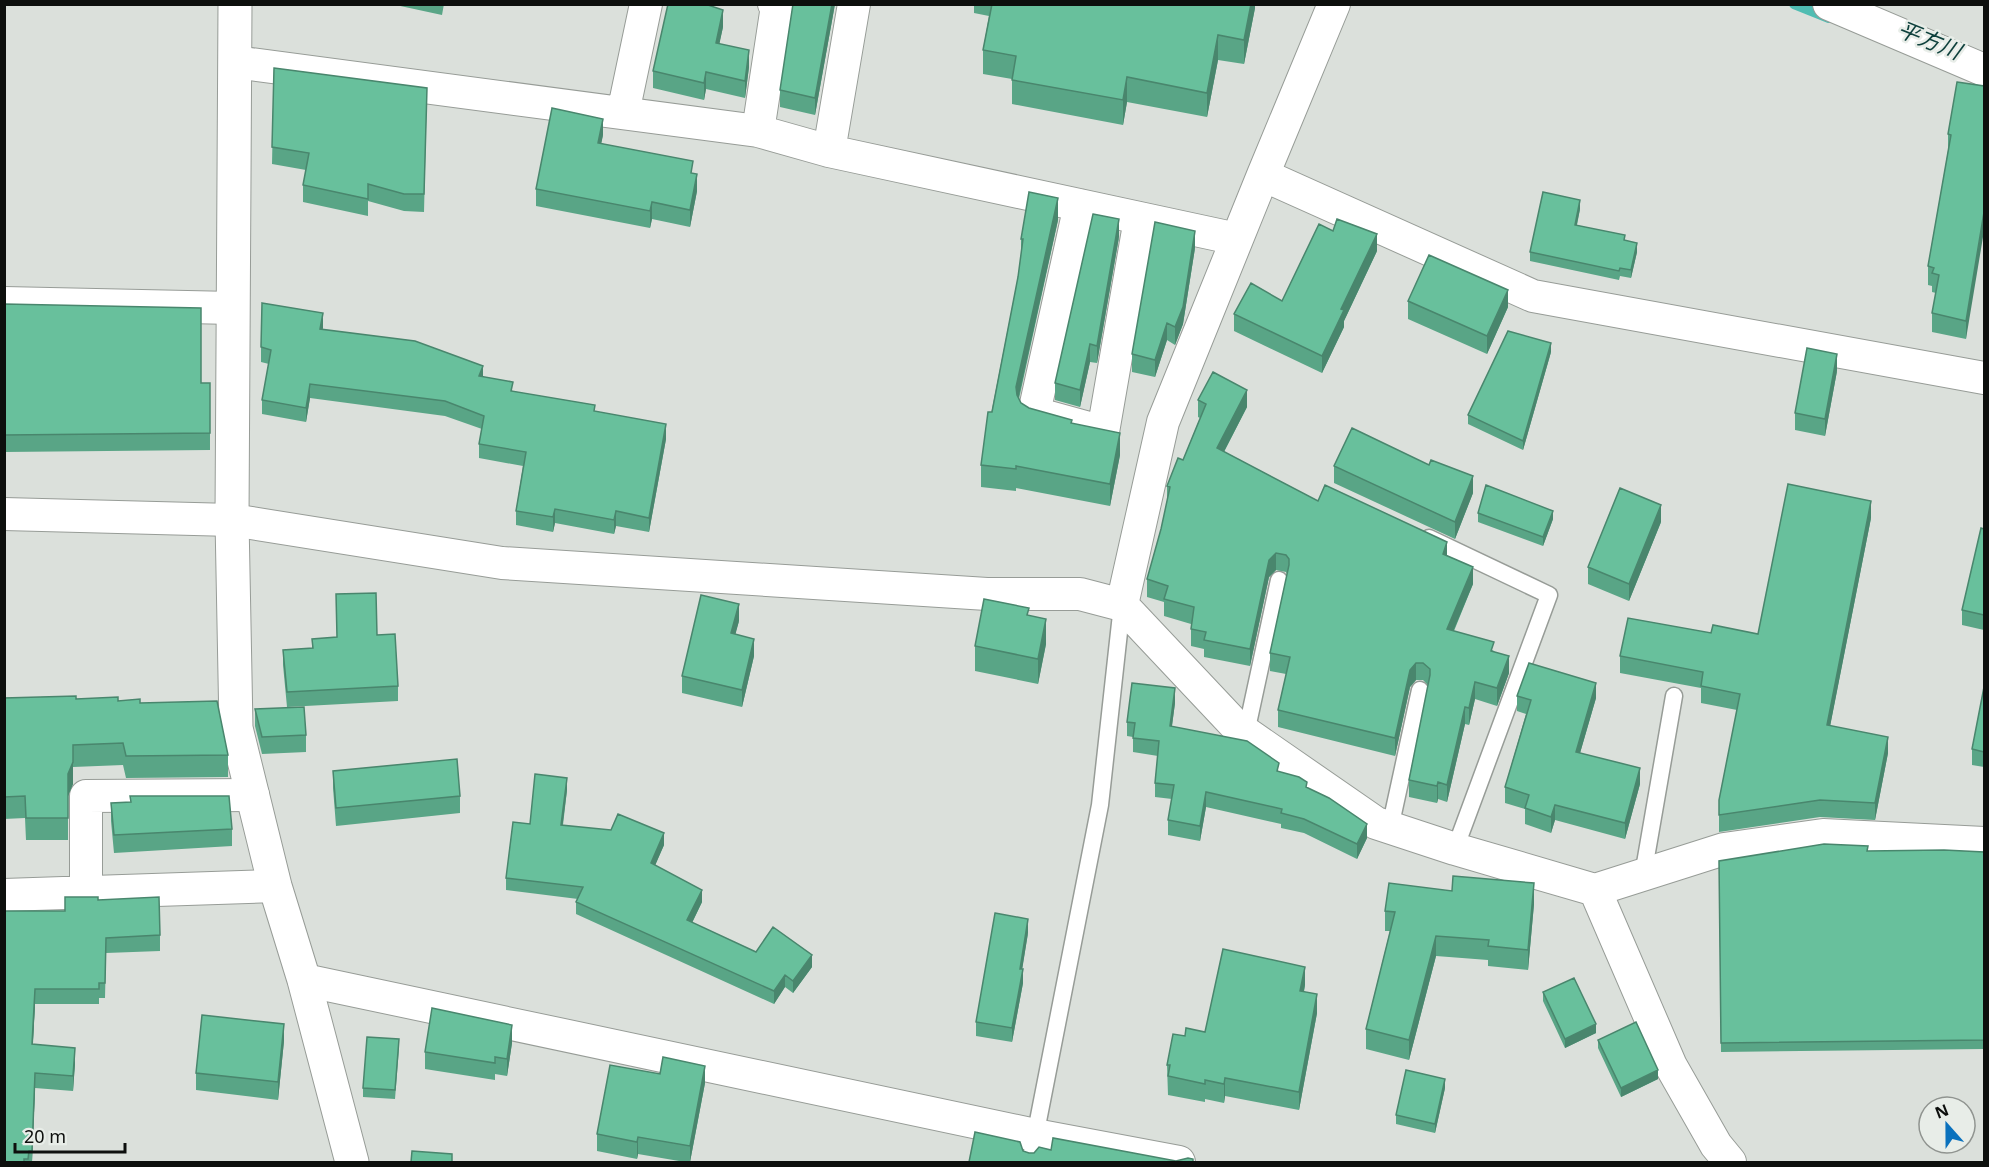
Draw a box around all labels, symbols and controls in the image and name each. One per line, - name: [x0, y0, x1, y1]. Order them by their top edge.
- water label: 平方川: [1894, 13, 1968, 66]
- north arrow: [1917, 1095, 1977, 1155]
- text: N: [1932, 1098, 1952, 1124]
- scale bar: [15, 1116, 124, 1154]
- text: 20 m: [24, 1124, 66, 1148]

